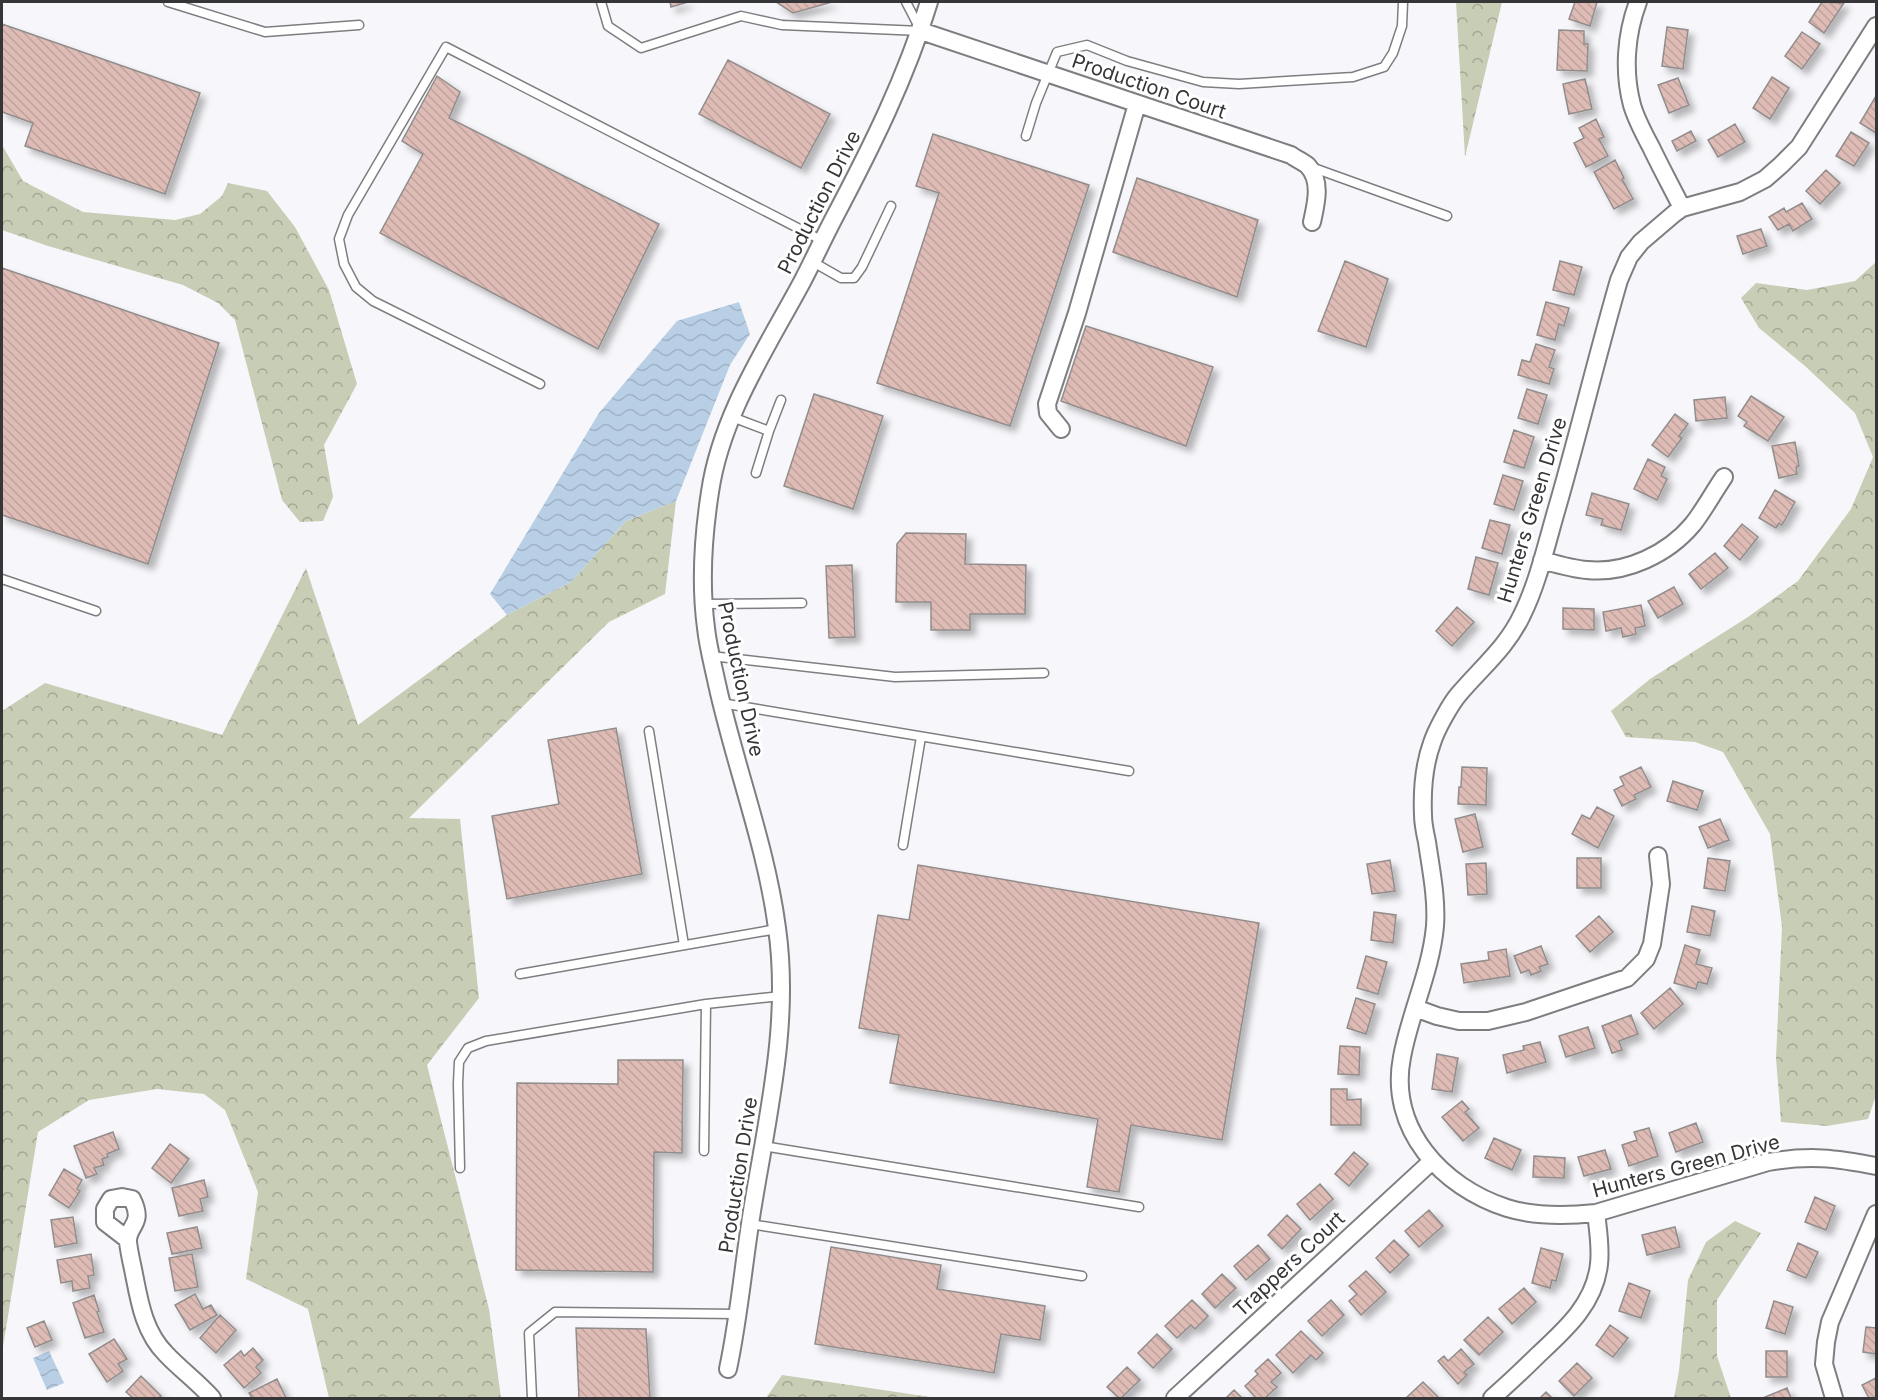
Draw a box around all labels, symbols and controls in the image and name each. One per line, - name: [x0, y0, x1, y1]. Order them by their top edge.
- street label: Production Court: [1069, 48, 1229, 124]
- street label: Production Drive: [772, 126, 866, 278]
- street label: Hunters Green Drive: [1492, 414, 1572, 606]
- street label: Production Drive: [713, 599, 769, 759]
- street label: Production Drive: [714, 1095, 762, 1255]
- street label: Hunters Green Drive: [1590, 1129, 1782, 1203]
- street label: Trappers Court: [1228, 1206, 1350, 1322]

